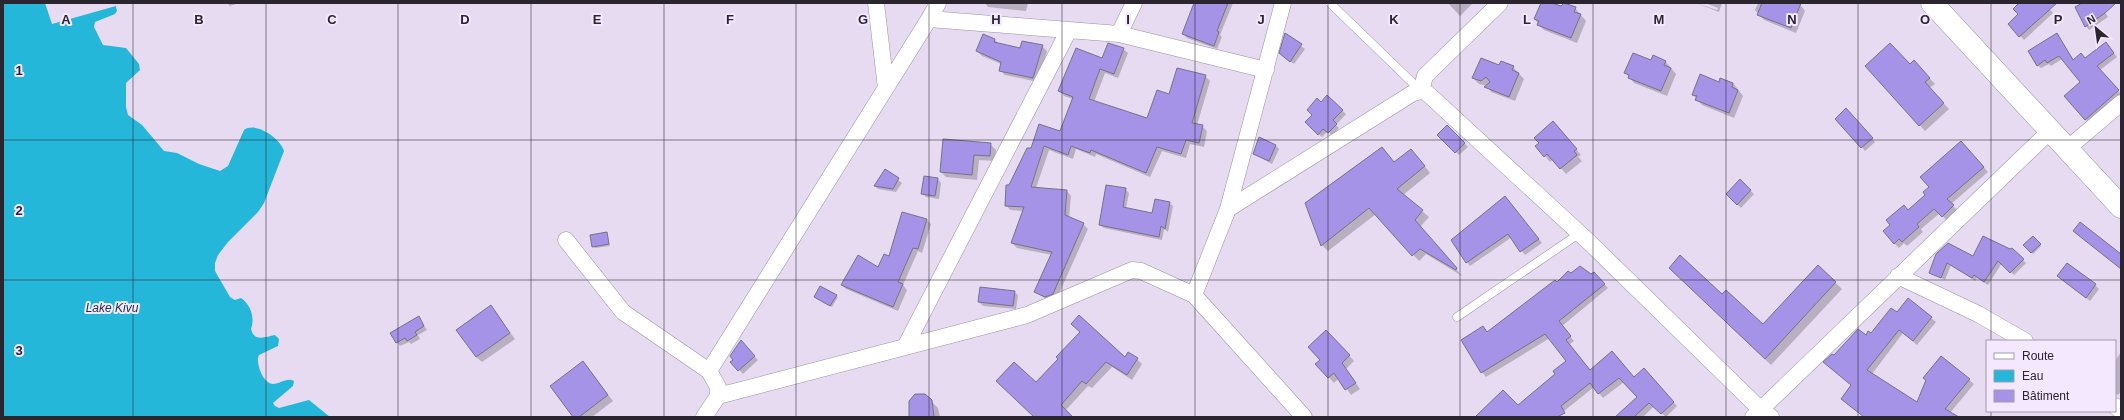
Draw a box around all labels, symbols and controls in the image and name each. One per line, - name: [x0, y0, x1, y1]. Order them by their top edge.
- north arrow: [2076, 8, 2116, 48]
- text: A: [61, 12, 71, 27]
- text: B: [194, 12, 204, 27]
- text: C: [327, 12, 337, 27]
- text: D: [460, 12, 470, 27]
- text: E: [593, 12, 602, 27]
- text: F: [726, 12, 734, 27]
- text: G: [858, 12, 868, 27]
- text: H: [991, 12, 1001, 27]
- text: I: [1126, 12, 1130, 27]
- text: J: [1257, 12, 1265, 27]
- text: K: [1389, 12, 1399, 27]
- text: L: [1523, 12, 1531, 27]
- text: M: [1654, 12, 1664, 27]
- text: N: [1787, 12, 1797, 27]
- text: O: [1920, 12, 1930, 27]
- text: P: [2054, 12, 2063, 27]
- text: N: [2085, 12, 2098, 26]
- text: 1: [15, 63, 23, 78]
- text: 2: [15, 203, 23, 218]
- water label: Lake Kivu: [86, 301, 139, 315]
- legend: [1986, 340, 2116, 412]
- text: 3: [15, 343, 23, 358]
- text: Route: [2022, 349, 2054, 363]
- text: Eau: [2022, 369, 2043, 383]
- text: Bâtiment: [2022, 389, 2070, 403]

